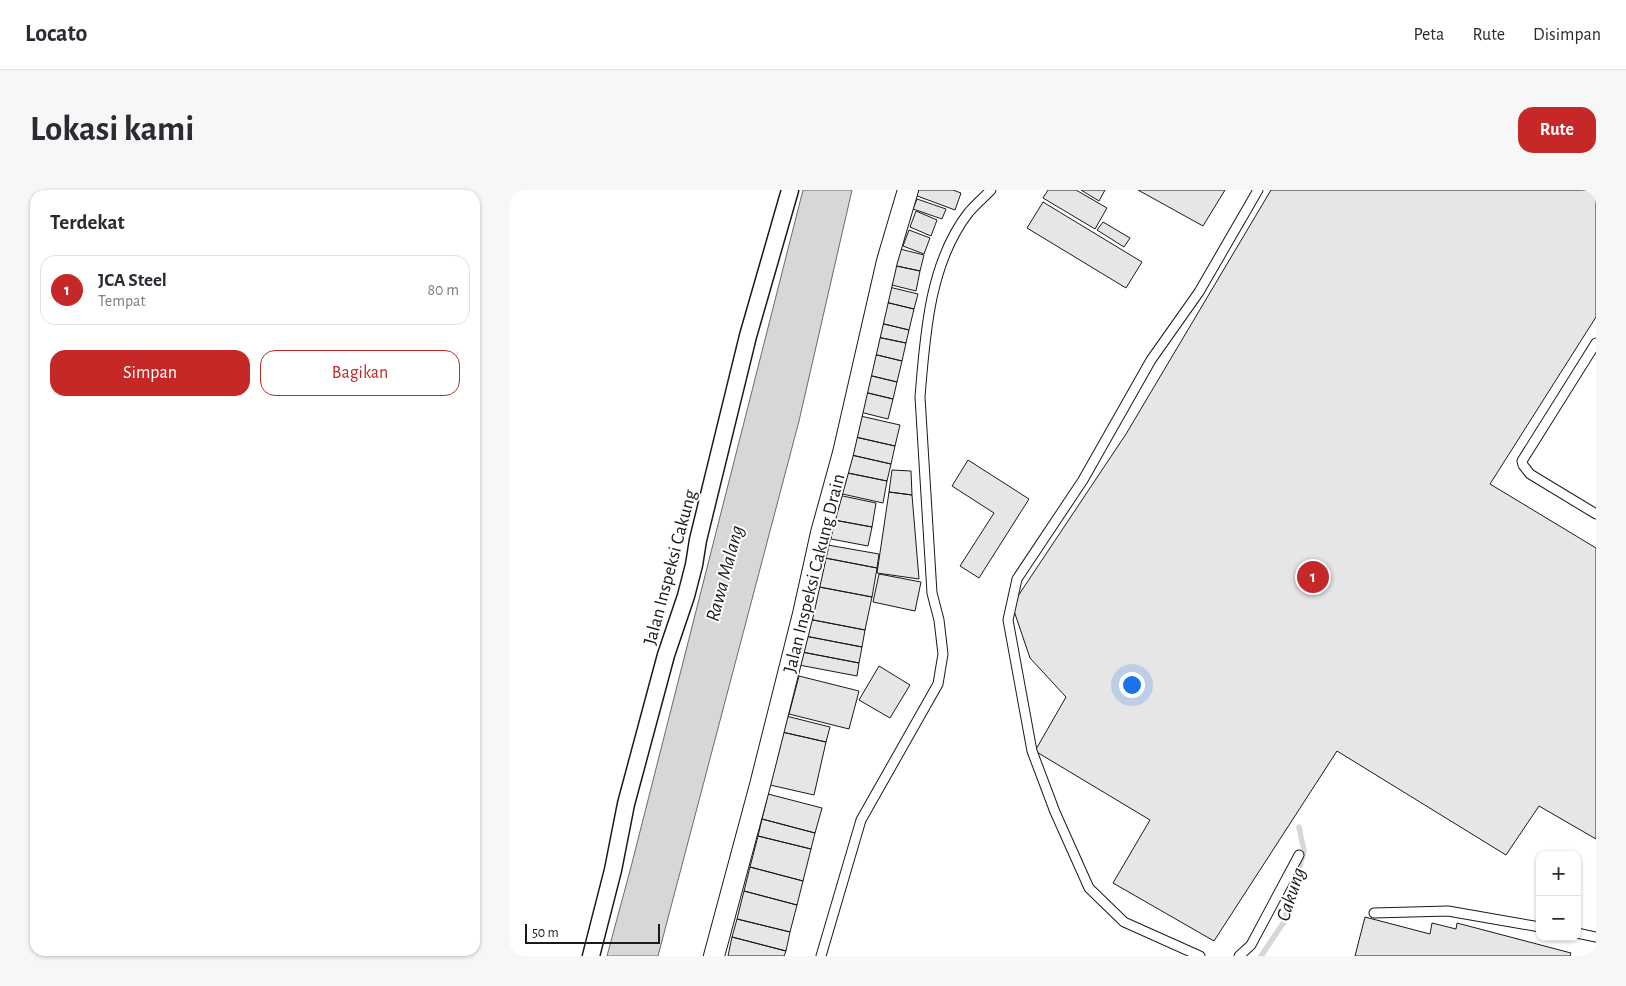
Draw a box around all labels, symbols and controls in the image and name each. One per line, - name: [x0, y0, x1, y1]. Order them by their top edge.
- text: Locato: [25, 22, 87, 46]
- text: Peta: [1413, 26, 1444, 44]
- text: Rute: [1472, 26, 1505, 44]
- text: Disimpan: [1533, 26, 1601, 44]
- button: Rute: [1518, 107, 1596, 153]
- text: Lokasi kami: [30, 112, 194, 147]
- text: Terdekat: [50, 212, 125, 233]
- text: JCA Steel: [98, 271, 167, 290]
- text: 1: [64, 282, 70, 298]
- text: 80 m: [428, 282, 459, 298]
- text: Tempat: [98, 293, 146, 309]
- button: Simpan: [50, 350, 250, 396]
- button: Bagikan: [260, 350, 460, 396]
- street label: Jalan Inspeksi Cakung Drain: [780, 472, 848, 675]
- street label: Jalan Inspeksi Cakung: [641, 487, 701, 647]
- water label: Rawa Malang: [703, 523, 747, 624]
- pin: 1: [1297, 558, 1329, 596]
- your location: [1119, 672, 1145, 698]
- map controls: [1536, 851, 1581, 941]
- button: +: [1536, 851, 1581, 896]
- water label: Cakung: [1273, 865, 1309, 924]
- button: −: [1536, 896, 1581, 941]
- scale bar: [525, 921, 660, 944]
- text: 50 m: [532, 926, 559, 940]

